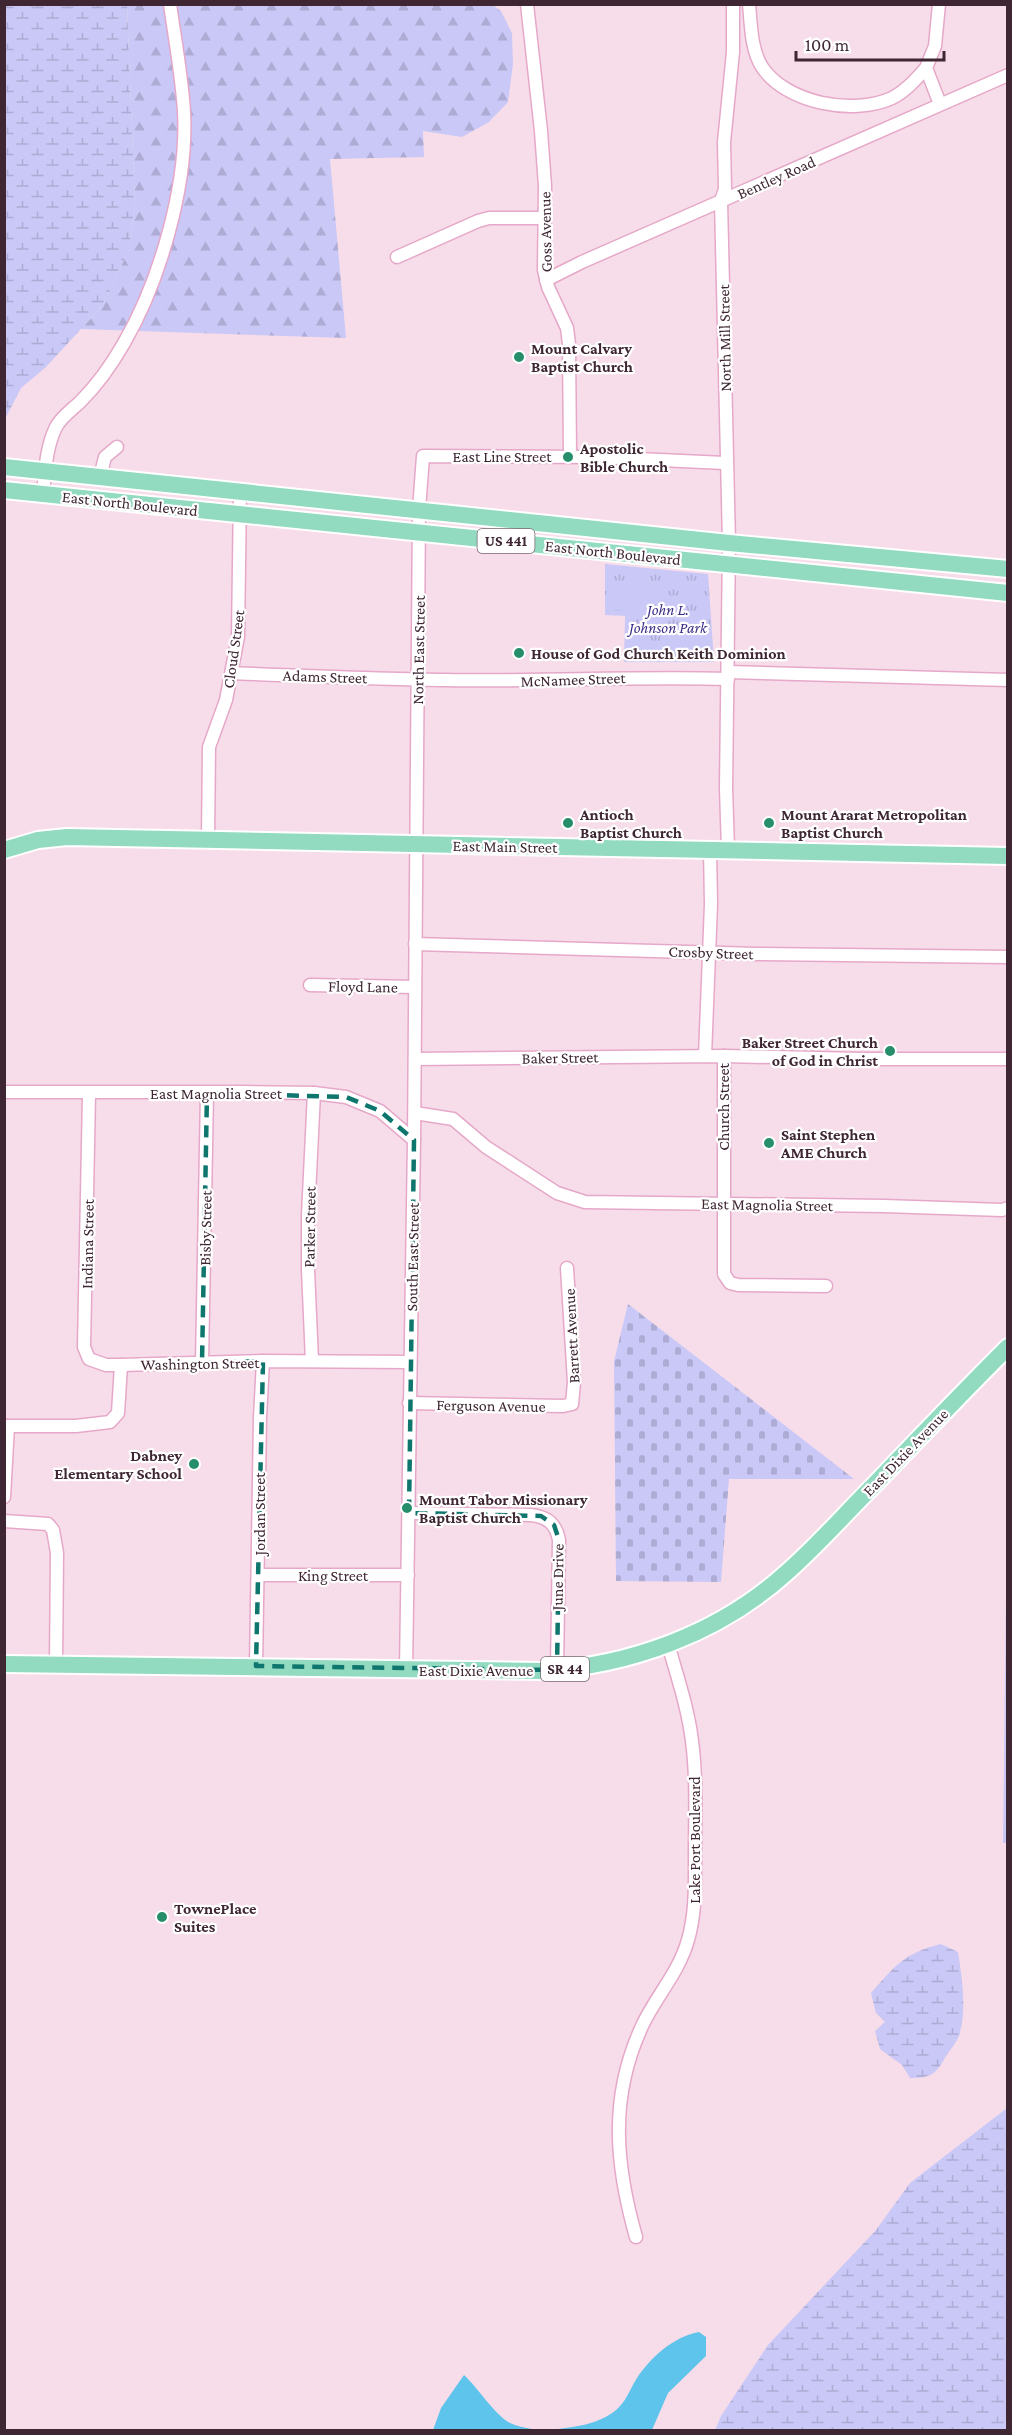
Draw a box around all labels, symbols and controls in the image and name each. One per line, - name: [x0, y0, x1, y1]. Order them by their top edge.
- scale bar: [796, 24, 944, 62]
- text: 100 m: [805, 35, 850, 55]
- street label: Bentley Road: [735, 152, 819, 203]
- street label: Goss Avenue: [536, 191, 555, 273]
- street label: North Mill Street: [715, 283, 734, 392]
- place label: Mount Calvary Baptist Church: [531, 340, 633, 375]
- marker: Mount Calvary Baptist Church: [512, 350, 526, 364]
- place label: Apostolic Bible Church: [579, 440, 668, 475]
- street label: East Line Street: [453, 448, 552, 465]
- marker: Apostolic Bible Church: [561, 450, 575, 464]
- street label: East North Boulevard: [61, 488, 199, 519]
- road number: US 441: [478, 529, 534, 553]
- street label: East North Boulevard: [544, 537, 682, 568]
- street label: North East Street: [409, 595, 428, 705]
- park label: John L. Johnson Park: [626, 601, 708, 637]
- street label: Cloud Street: [220, 608, 248, 689]
- place label: House of God Church Keith Dominion: [531, 645, 786, 662]
- marker: House of God Church Keith Dominion: [512, 646, 526, 660]
- street label: Adams Street: [282, 667, 368, 686]
- street label: McNamee Street: [520, 669, 627, 690]
- place label: Antioch Baptist Church: [579, 806, 682, 841]
- place label: Mount Ararat Metropolitan Baptist Church: [781, 806, 967, 841]
- marker: Antioch Baptist Church: [561, 816, 575, 830]
- marker: Mount Ararat Metropolitan Baptist Church: [762, 816, 776, 830]
- street label: East Main Street: [453, 837, 558, 856]
- street label: Crosby Street: [668, 943, 754, 964]
- street label: Floyd Lane: [328, 977, 398, 997]
- place label: Baker Street Church of God in Christ: [742, 1034, 878, 1069]
- marker: Baker Street Church of God in Christ: [883, 1044, 897, 1058]
- street label: Baker Street: [521, 1048, 599, 1067]
- street label: Church Street: [715, 1063, 732, 1151]
- street label: East Magnolia Street: [150, 1085, 283, 1103]
- place label: Saint Stephen AME Church: [780, 1126, 875, 1161]
- marker: Saint Stephen AME Church: [762, 1136, 776, 1150]
- street label: Parker Street: [300, 1185, 319, 1268]
- street label: Bisby Street: [196, 1190, 216, 1266]
- street label: East Magnolia Street: [701, 1195, 834, 1215]
- street label: Indiana Street: [78, 1198, 97, 1289]
- street label: South East Street: [403, 1202, 422, 1312]
- street label: Barrett Avenue: [561, 1288, 582, 1384]
- street label: Washington Street: [140, 1354, 260, 1374]
- street label: Ferguson Avenue: [436, 1396, 546, 1416]
- street label: East Dixie Avenue: [860, 1405, 951, 1499]
- place label: Dabney Elementary School: [54, 1447, 182, 1482]
- marker: Dabney Elementary School: [187, 1457, 201, 1471]
- street label: Jordan Street: [251, 1472, 269, 1557]
- place label: Mount Tabor Missionary Baptist Church: [419, 1491, 588, 1526]
- marker: Mount Tabor Missionary Baptist Church: [400, 1501, 414, 1515]
- street label: June Drive: [548, 1544, 568, 1613]
- street label: King Street: [298, 1567, 369, 1585]
- road number: SR 44: [541, 1657, 589, 1681]
- street label: East Dixie Avenue: [419, 1662, 533, 1679]
- street label: Lake Port Boulevard: [686, 1776, 703, 1904]
- place label: TownePlace Suites: [174, 1900, 257, 1935]
- marker: TownePlace Suites: [155, 1910, 169, 1924]

